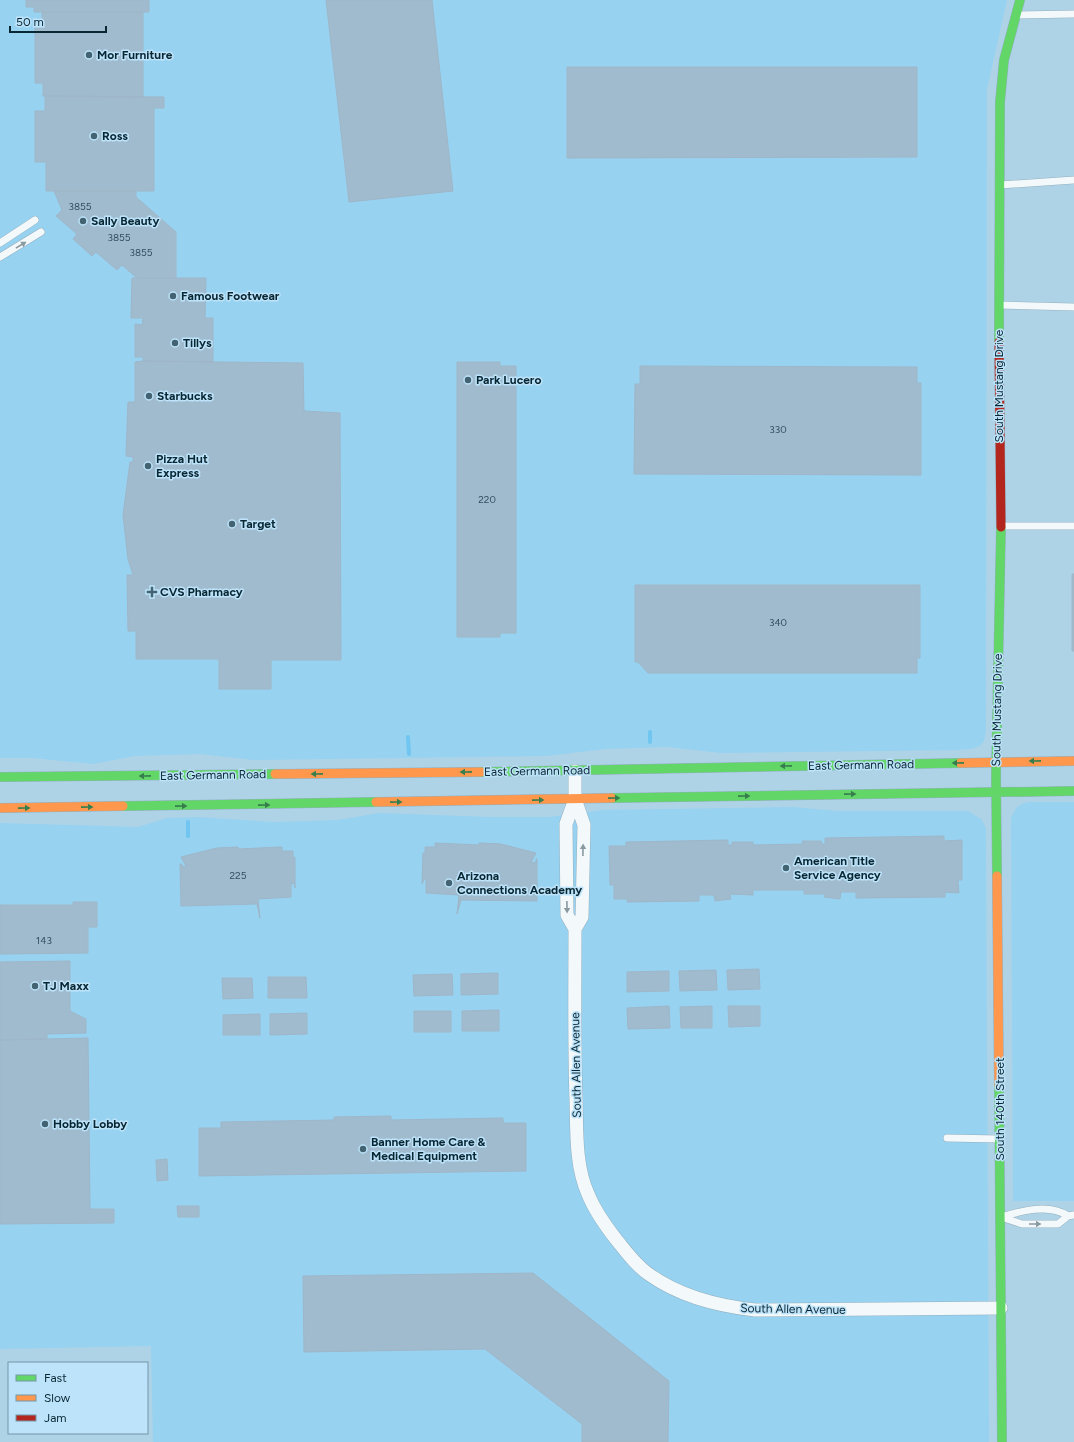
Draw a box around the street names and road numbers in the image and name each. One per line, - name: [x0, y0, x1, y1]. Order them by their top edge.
- street label: South Mustang Drive: [992, 329, 1006, 442]
- street label: South Mustang Drive: [989, 653, 1005, 766]
- street label: East Germann Road: [808, 757, 914, 773]
- street label: East Germann Road: [484, 763, 590, 779]
- street label: East Germann Road: [160, 767, 266, 783]
- street label: South Allen Avenue: [568, 1012, 584, 1118]
- street label: South 140th Street: [993, 1057, 1007, 1161]
- street label: South Allen Avenue: [740, 1301, 846, 1317]

